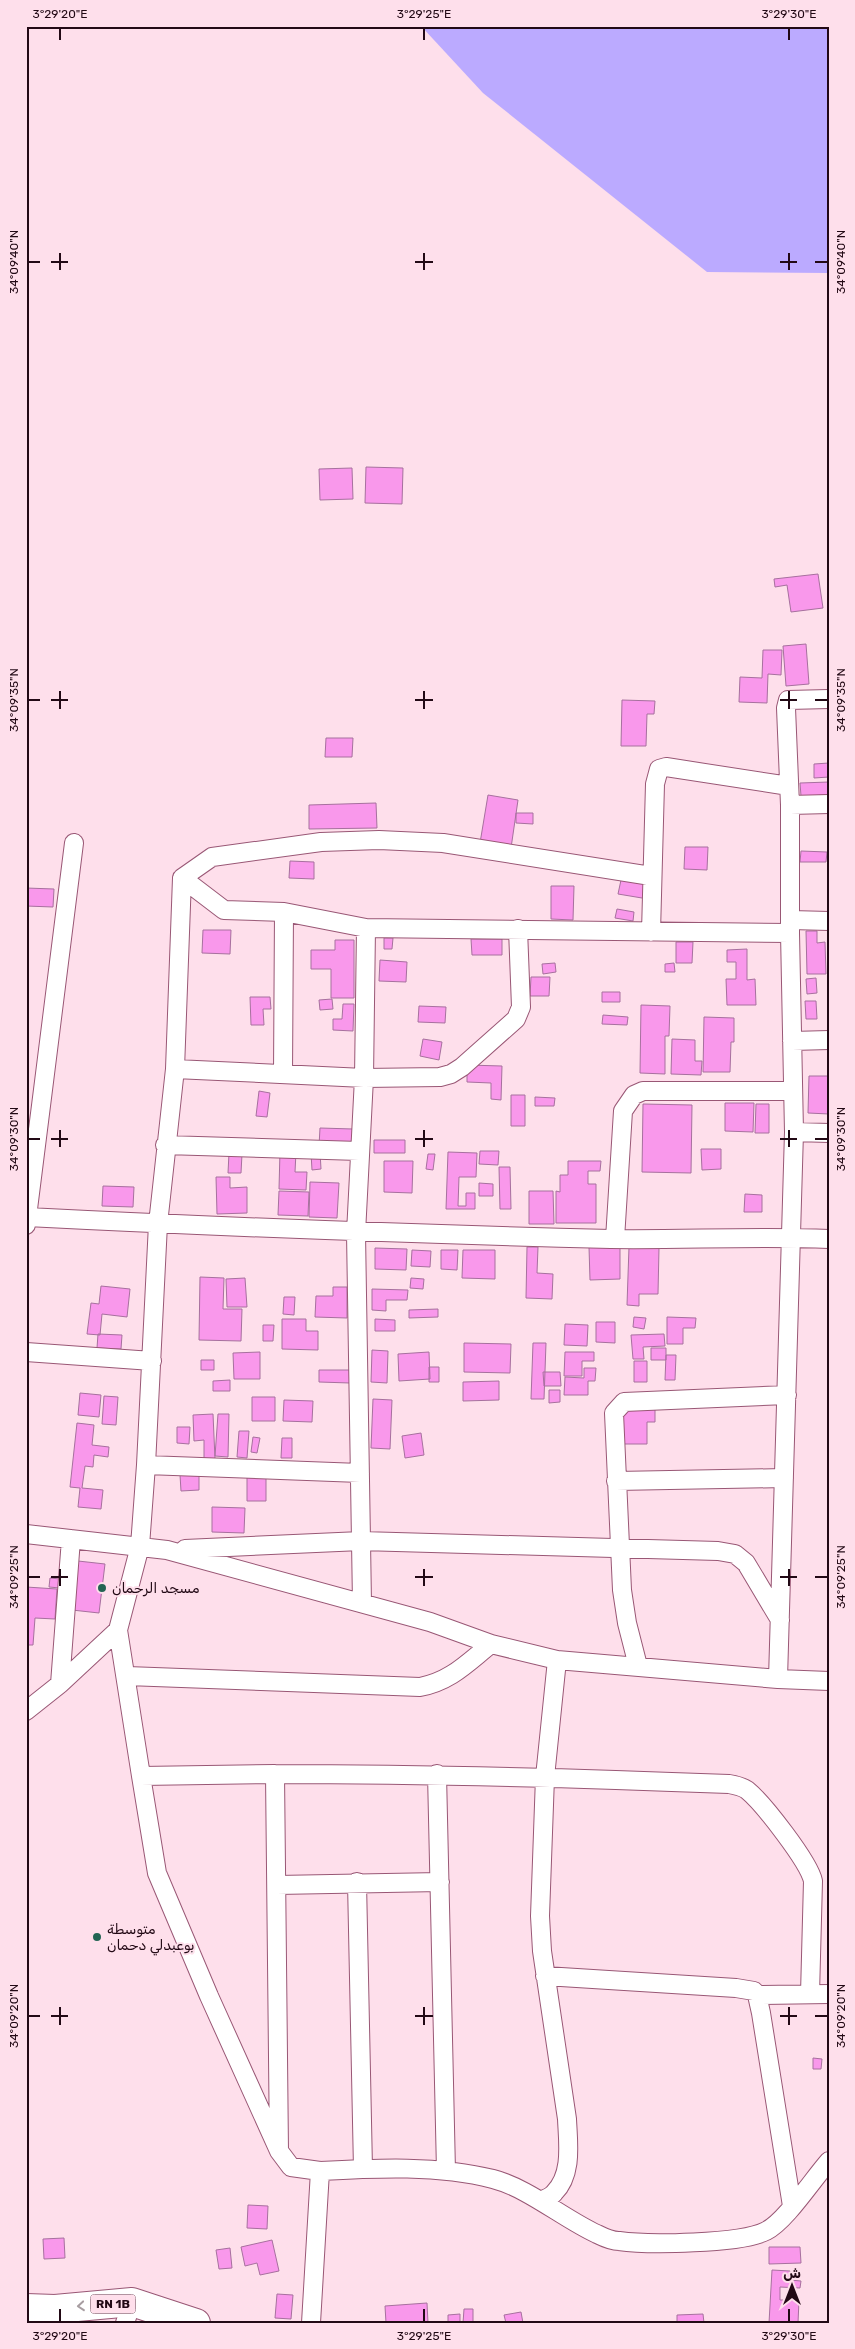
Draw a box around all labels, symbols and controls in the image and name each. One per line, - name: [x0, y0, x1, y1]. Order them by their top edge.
- text: 3°29'20"E: [32, 7, 88, 21]
- text: 3°29'25"E: [397, 7, 451, 21]
- text: 3°29'30"E: [761, 7, 817, 21]
- text: 34°09'40"N: [7, 230, 21, 294]
- text: 34°09'40"N: [834, 230, 848, 294]
- text: 34°09'35"N: [7, 668, 21, 732]
- text: 34°09'35"N: [834, 668, 848, 732]
- text: 34°09'30"N: [7, 1107, 21, 1171]
- text: 34°09'30"N: [834, 1107, 848, 1171]
- text: 34°09'25"N: [7, 1545, 21, 1609]
- text: 34°09'25"N: [834, 1545, 848, 1609]
- place label: مسجد الرحمان: [112, 1580, 200, 1597]
- marker: مسجد الرحمان: [96, 1582, 108, 1594]
- place label: متوسطة بوعبدلي دحمان: [107, 1921, 195, 1956]
- marker: متوسطة بوعبدلي دحمان: [91, 1931, 103, 1943]
- text: 34°09'20"N: [7, 1984, 21, 2048]
- text: 34°09'20"N: [834, 1984, 848, 2048]
- north arrow: [768, 2262, 818, 2312]
- text: ش: [783, 2265, 801, 2282]
- road number: RN 1B: [90, 2294, 136, 2314]
- one-way arrow: [76, 2301, 84, 2312]
- text: 3°29'20"E: [32, 2329, 88, 2343]
- text: 3°29'25"E: [397, 2329, 451, 2343]
- text: 3°29'30"E: [761, 2329, 817, 2343]

